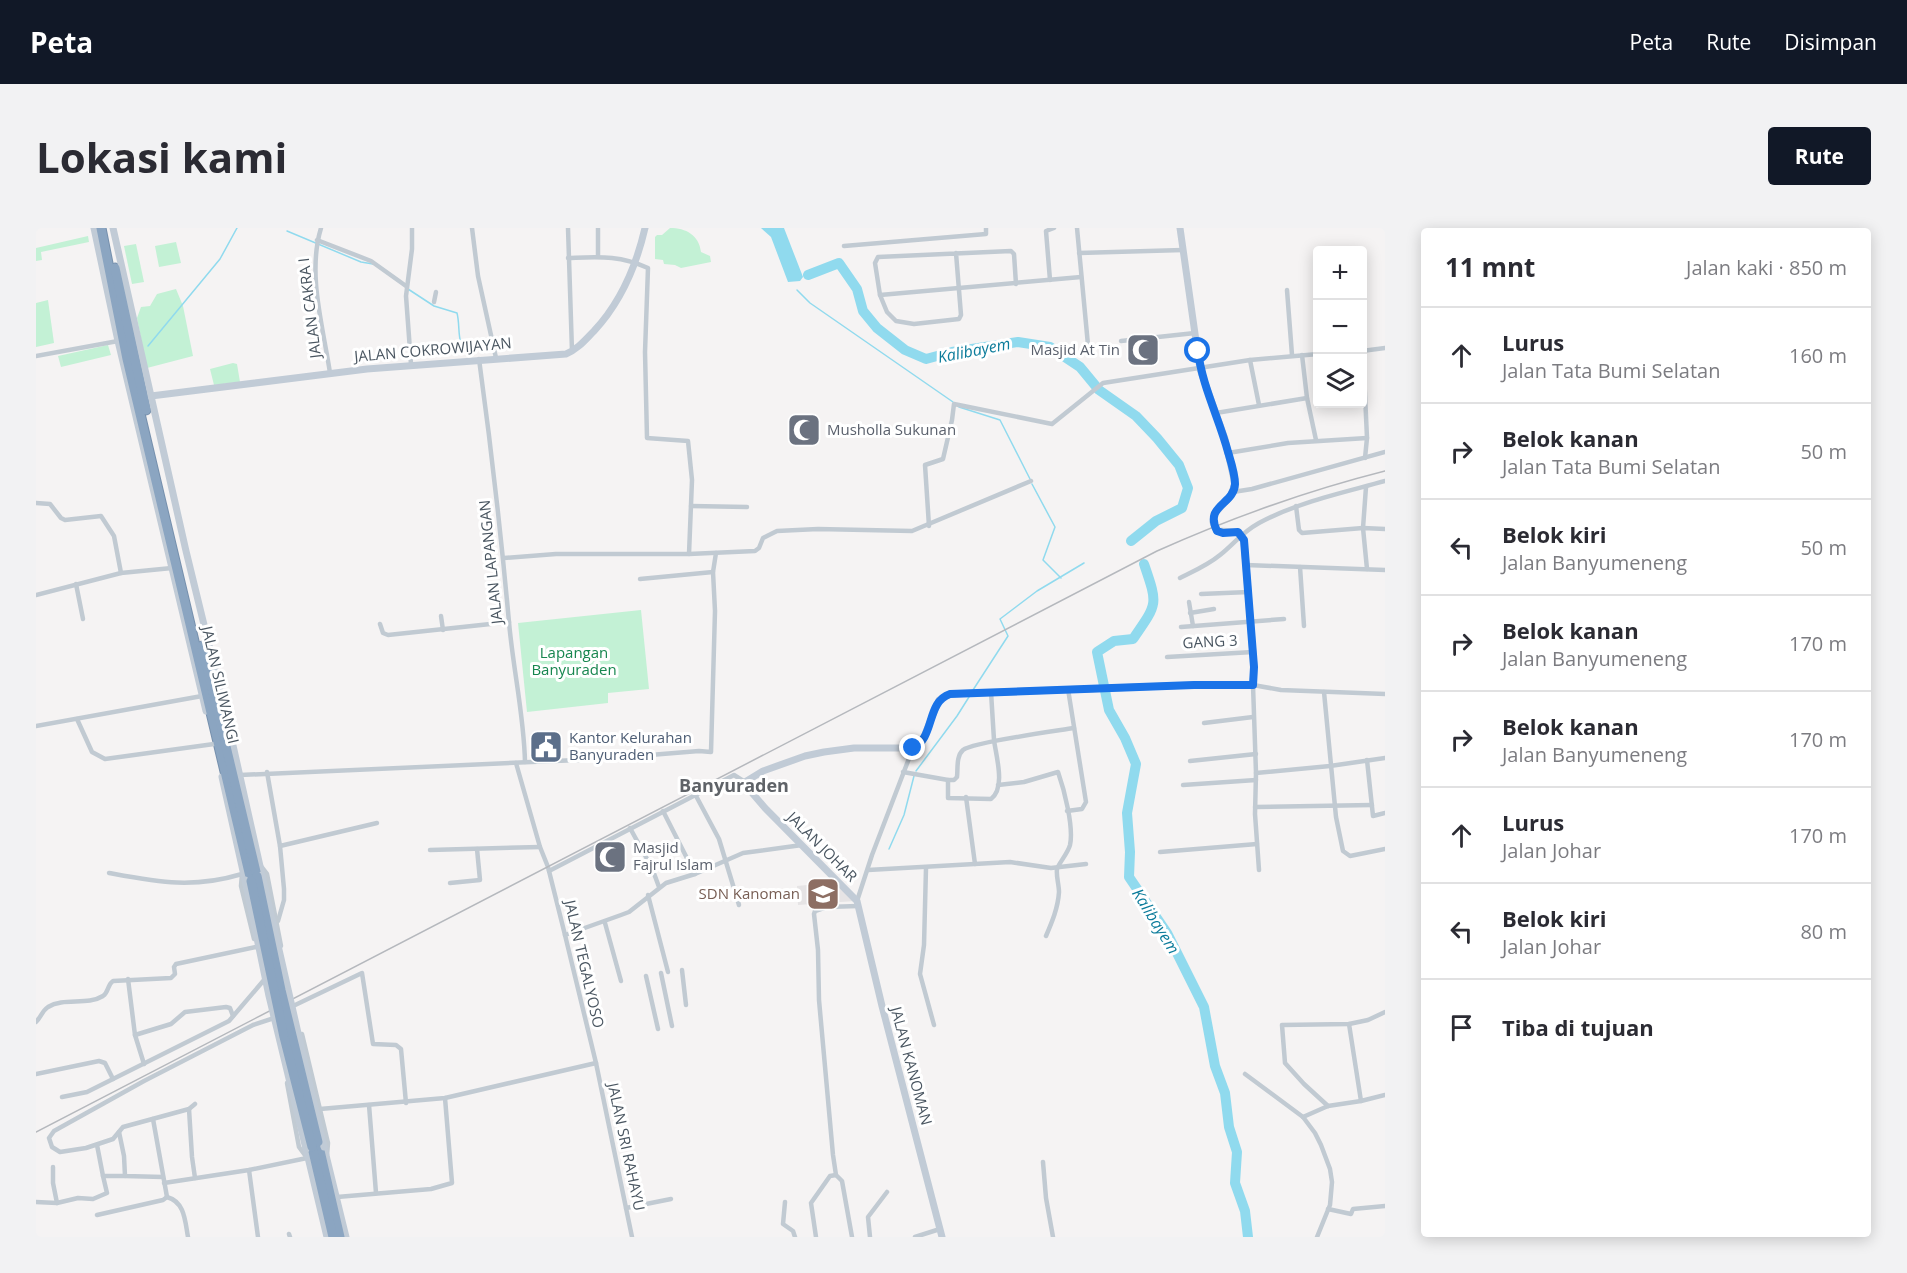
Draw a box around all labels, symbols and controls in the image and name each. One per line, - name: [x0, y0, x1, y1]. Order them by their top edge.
- text: Peta: [30, 23, 93, 61]
- text: Peta: [1630, 28, 1673, 56]
- text: Rute: [1706, 28, 1751, 56]
- text: Disimpan: [1784, 28, 1877, 56]
- button: Rute: [1768, 127, 1871, 185]
- text: Lokasi kami: [36, 128, 287, 185]
- map controls: [1313, 246, 1367, 408]
- button: +: [1313, 246, 1367, 300]
- text: 11 mnt: [1445, 249, 1535, 285]
- text: Jalan kaki · 850 m: [1686, 254, 1847, 281]
- street label: JALAN CAKRA I: [293, 257, 325, 361]
- button: −: [1313, 300, 1367, 354]
- text: Lurus: [1502, 327, 1564, 357]
- street label: JALAN COKROWIJAYAN: [351, 332, 512, 366]
- water label: Kalibayem: [936, 332, 1012, 368]
- mosque icon: Masjid At Tin: [1125, 332, 1161, 368]
- route start: [1184, 337, 1210, 363]
- place label: Masjid At Tin: [1030, 339, 1120, 359]
- icon: ahead: [1445, 339, 1478, 372]
- text: 160 m: [1789, 342, 1847, 369]
- button: layers: [1313, 354, 1367, 408]
- text: Jalan Tata Bumi Selatan: [1502, 357, 1721, 384]
- mosque icon: Musholla Sukunan: [786, 412, 822, 448]
- place label: Musholla Sukunan: [827, 419, 956, 439]
- text: Belok kanan: [1502, 423, 1639, 453]
- icon: right: [1445, 435, 1478, 468]
- text: 50 m: [1800, 438, 1847, 465]
- text: Jalan Tata Bumi Selatan: [1502, 453, 1721, 480]
- street label: JALAN LAPANGAN: [474, 499, 507, 627]
- text: Belok kiri: [1502, 519, 1607, 549]
- icon: left: [1445, 531, 1478, 564]
- text: 50 m: [1800, 534, 1847, 561]
- text: Jalan Banyumeneng: [1502, 549, 1687, 576]
- text: Belok kanan: [1502, 615, 1639, 645]
- street label: JALAN SILIWANGI: [197, 622, 244, 746]
- icon: right: [1445, 627, 1478, 660]
- street label: GANG 3: [1182, 630, 1238, 652]
- text: 170 m: [1789, 630, 1847, 657]
- park label: Lapangan Banyuraden: [531, 642, 617, 679]
- text: Jalan Banyumeneng: [1502, 645, 1687, 672]
- text: Belok kanan: [1502, 711, 1639, 741]
- icon: right: [1445, 723, 1478, 756]
- text: 170 m: [1789, 726, 1847, 753]
- place label: Kantor Kelurahan Banyuraden: [569, 727, 692, 764]
- public building icon: Kantor Kelurahan Banyuraden: [528, 729, 564, 765]
- route end: [899, 734, 925, 760]
- text: Jalan Banyumeneng: [1502, 741, 1687, 768]
- district label: Banyuraden: [679, 773, 789, 797]
- street label: JALAN JOHAR: [782, 805, 863, 886]
- text: Lurus: [1502, 807, 1564, 837]
- icon: ahead: [1445, 819, 1478, 852]
- text: 170 m: [1789, 822, 1847, 849]
- place label: Masjid Fajrul Islam: [633, 837, 713, 874]
- text: Jalan Johar: [1502, 837, 1601, 864]
- mosque icon: Masjid Fajrul Islam: [592, 839, 628, 875]
- school or university icon: SDN Kanoman: [805, 876, 841, 912]
- place label: SDN Kanoman: [699, 883, 800, 903]
- water label: Kalibayem: [1127, 884, 1185, 958]
- street label: JALAN TEGALYOSO: [560, 896, 609, 1030]
- text: Belok kiri: [1502, 903, 1607, 933]
- icon: left: [1445, 915, 1478, 948]
- text: 80 m: [1800, 918, 1847, 945]
- text: Jalan Johar: [1502, 933, 1601, 960]
- street label: JALAN KANOMAN: [886, 1002, 937, 1127]
- icon: arrive: [1445, 1011, 1478, 1044]
- text: Tiba di tujuan: [1502, 1012, 1654, 1042]
- street label: JALAN SRI RAHAYU: [603, 1079, 650, 1213]

